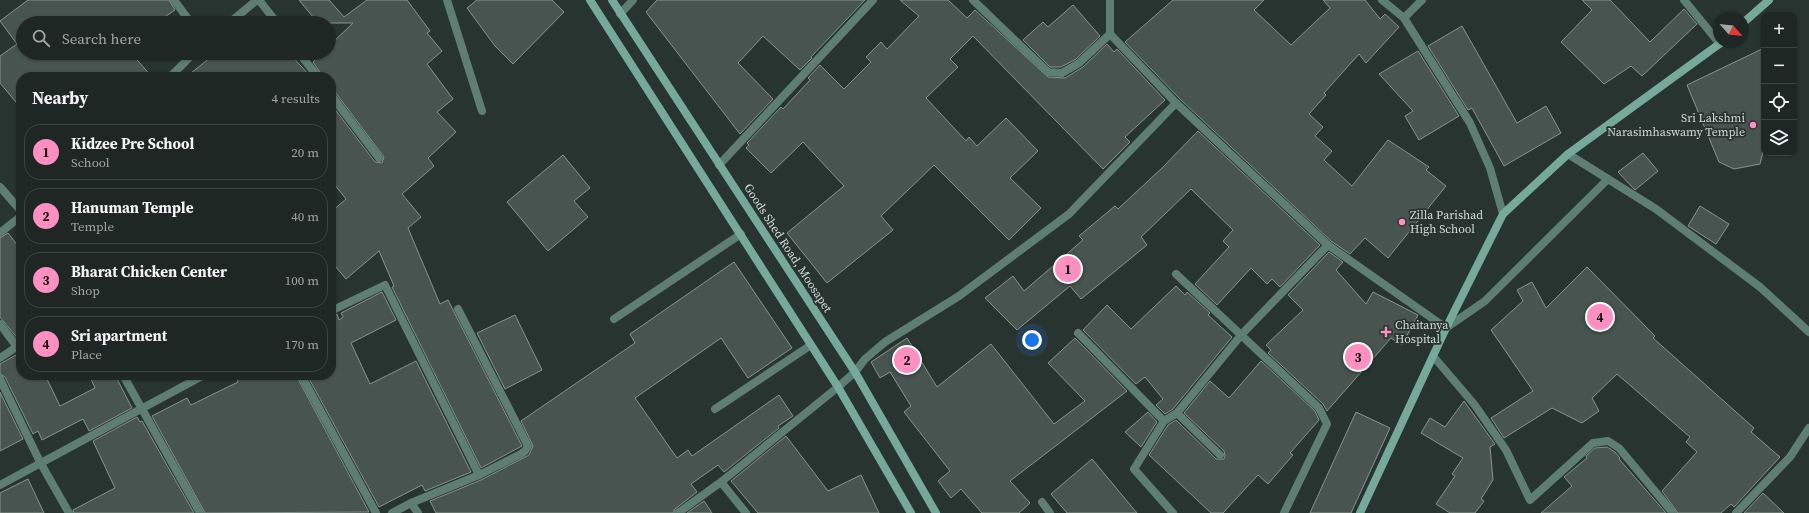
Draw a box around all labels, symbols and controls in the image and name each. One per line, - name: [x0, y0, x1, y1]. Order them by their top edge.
- north arrow: [1713, 12, 1749, 48]
- map controls: [1761, 12, 1797, 156]
- button: +: [1761, 12, 1797, 48]
- search box: [16, 16, 336, 60]
- icon: search: [30, 27, 52, 49]
- text: Search here: [62, 28, 141, 49]
- button: −: [1761, 48, 1797, 84]
- button: locate: [1761, 84, 1797, 120]
- text: Nearby: [32, 86, 88, 110]
- text: 4 results: [272, 90, 320, 107]
- place label: Sri Lakshmi Narasimhaswamy Temple: [1607, 110, 1745, 140]
- marker: Sri Lakshmi Narasimhaswamy Temple: [1748, 120, 1758, 130]
- button: layers: [1761, 120, 1797, 156]
- text: Kidzee Pre School: [71, 133, 194, 154]
- text: 1: [42, 144, 50, 161]
- text: 20 m: [291, 144, 319, 161]
- text: School: [71, 154, 110, 171]
- street label: Goods Shed Road, Moosapet: [740, 181, 836, 316]
- text: Hanuman Temple: [71, 197, 194, 218]
- place label: Zilla Parishad High School: [1410, 207, 1483, 237]
- text: 2: [42, 208, 50, 225]
- text: 40 m: [291, 208, 319, 225]
- marker: Zilla Parishad High School: [1397, 217, 1407, 227]
- text: Temple: [71, 218, 114, 235]
- pin: 1: [1055, 254, 1081, 284]
- text: Bharat Chicken Center: [71, 261, 227, 282]
- text: 3: [42, 272, 50, 289]
- text: 100 m: [285, 272, 319, 289]
- text: Shop: [71, 282, 100, 299]
- pin: 4: [1587, 302, 1613, 332]
- place label: Chaitanya Hospital: [1395, 317, 1449, 347]
- text: Sri apartment: [71, 325, 167, 346]
- marker: Chaitanya Hospital: [1380, 326, 1392, 338]
- your location: [1022, 330, 1042, 350]
- text: 4: [42, 336, 50, 353]
- text: 170 m: [285, 336, 319, 353]
- pin: 3: [1345, 342, 1371, 372]
- pin: 2: [894, 345, 920, 375]
- text: Place: [71, 346, 102, 363]

